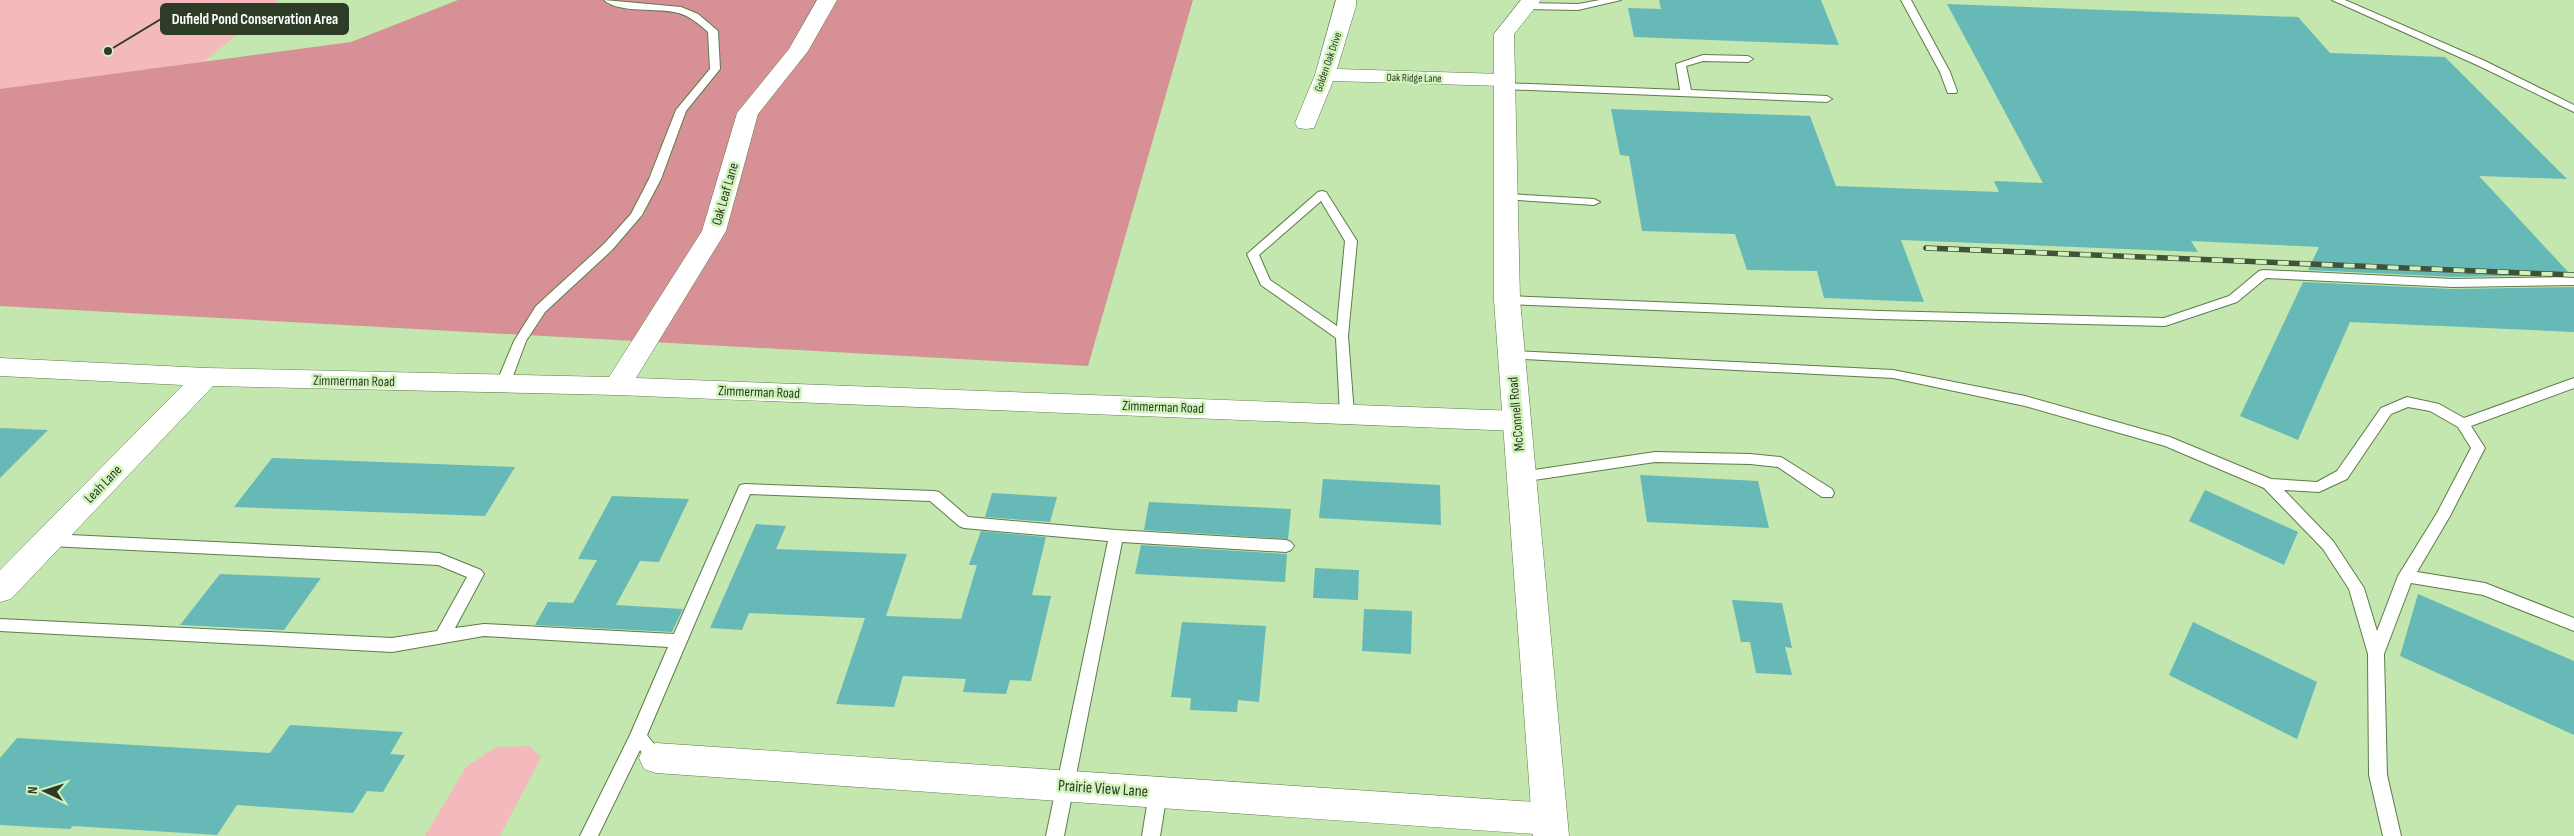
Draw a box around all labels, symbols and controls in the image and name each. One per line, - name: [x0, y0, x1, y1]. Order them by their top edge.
- callout: Dufield Pond Conservation Area: [161, 4, 348, 34]
- text: Dufield Pond Conservation Area: [172, 10, 338, 29]
- street label: Golden Oak Drive: [1312, 30, 1344, 94]
- street label: Oak Ridge Lane: [1386, 71, 1442, 85]
- street label: Oak Leaf Lane: [708, 161, 742, 227]
- street label: Zimmerman Road: [313, 372, 395, 390]
- street label: McConnell Road: [1504, 376, 1528, 452]
- street label: Zimmerman Road: [718, 382, 800, 402]
- street label: Zimmerman Road: [1122, 397, 1204, 417]
- street label: Leah Lane: [81, 461, 125, 507]
- north arrow: [20, 766, 70, 816]
- street label: Prairie View Lane: [1057, 776, 1149, 802]
- text: N: [24, 786, 41, 794]

